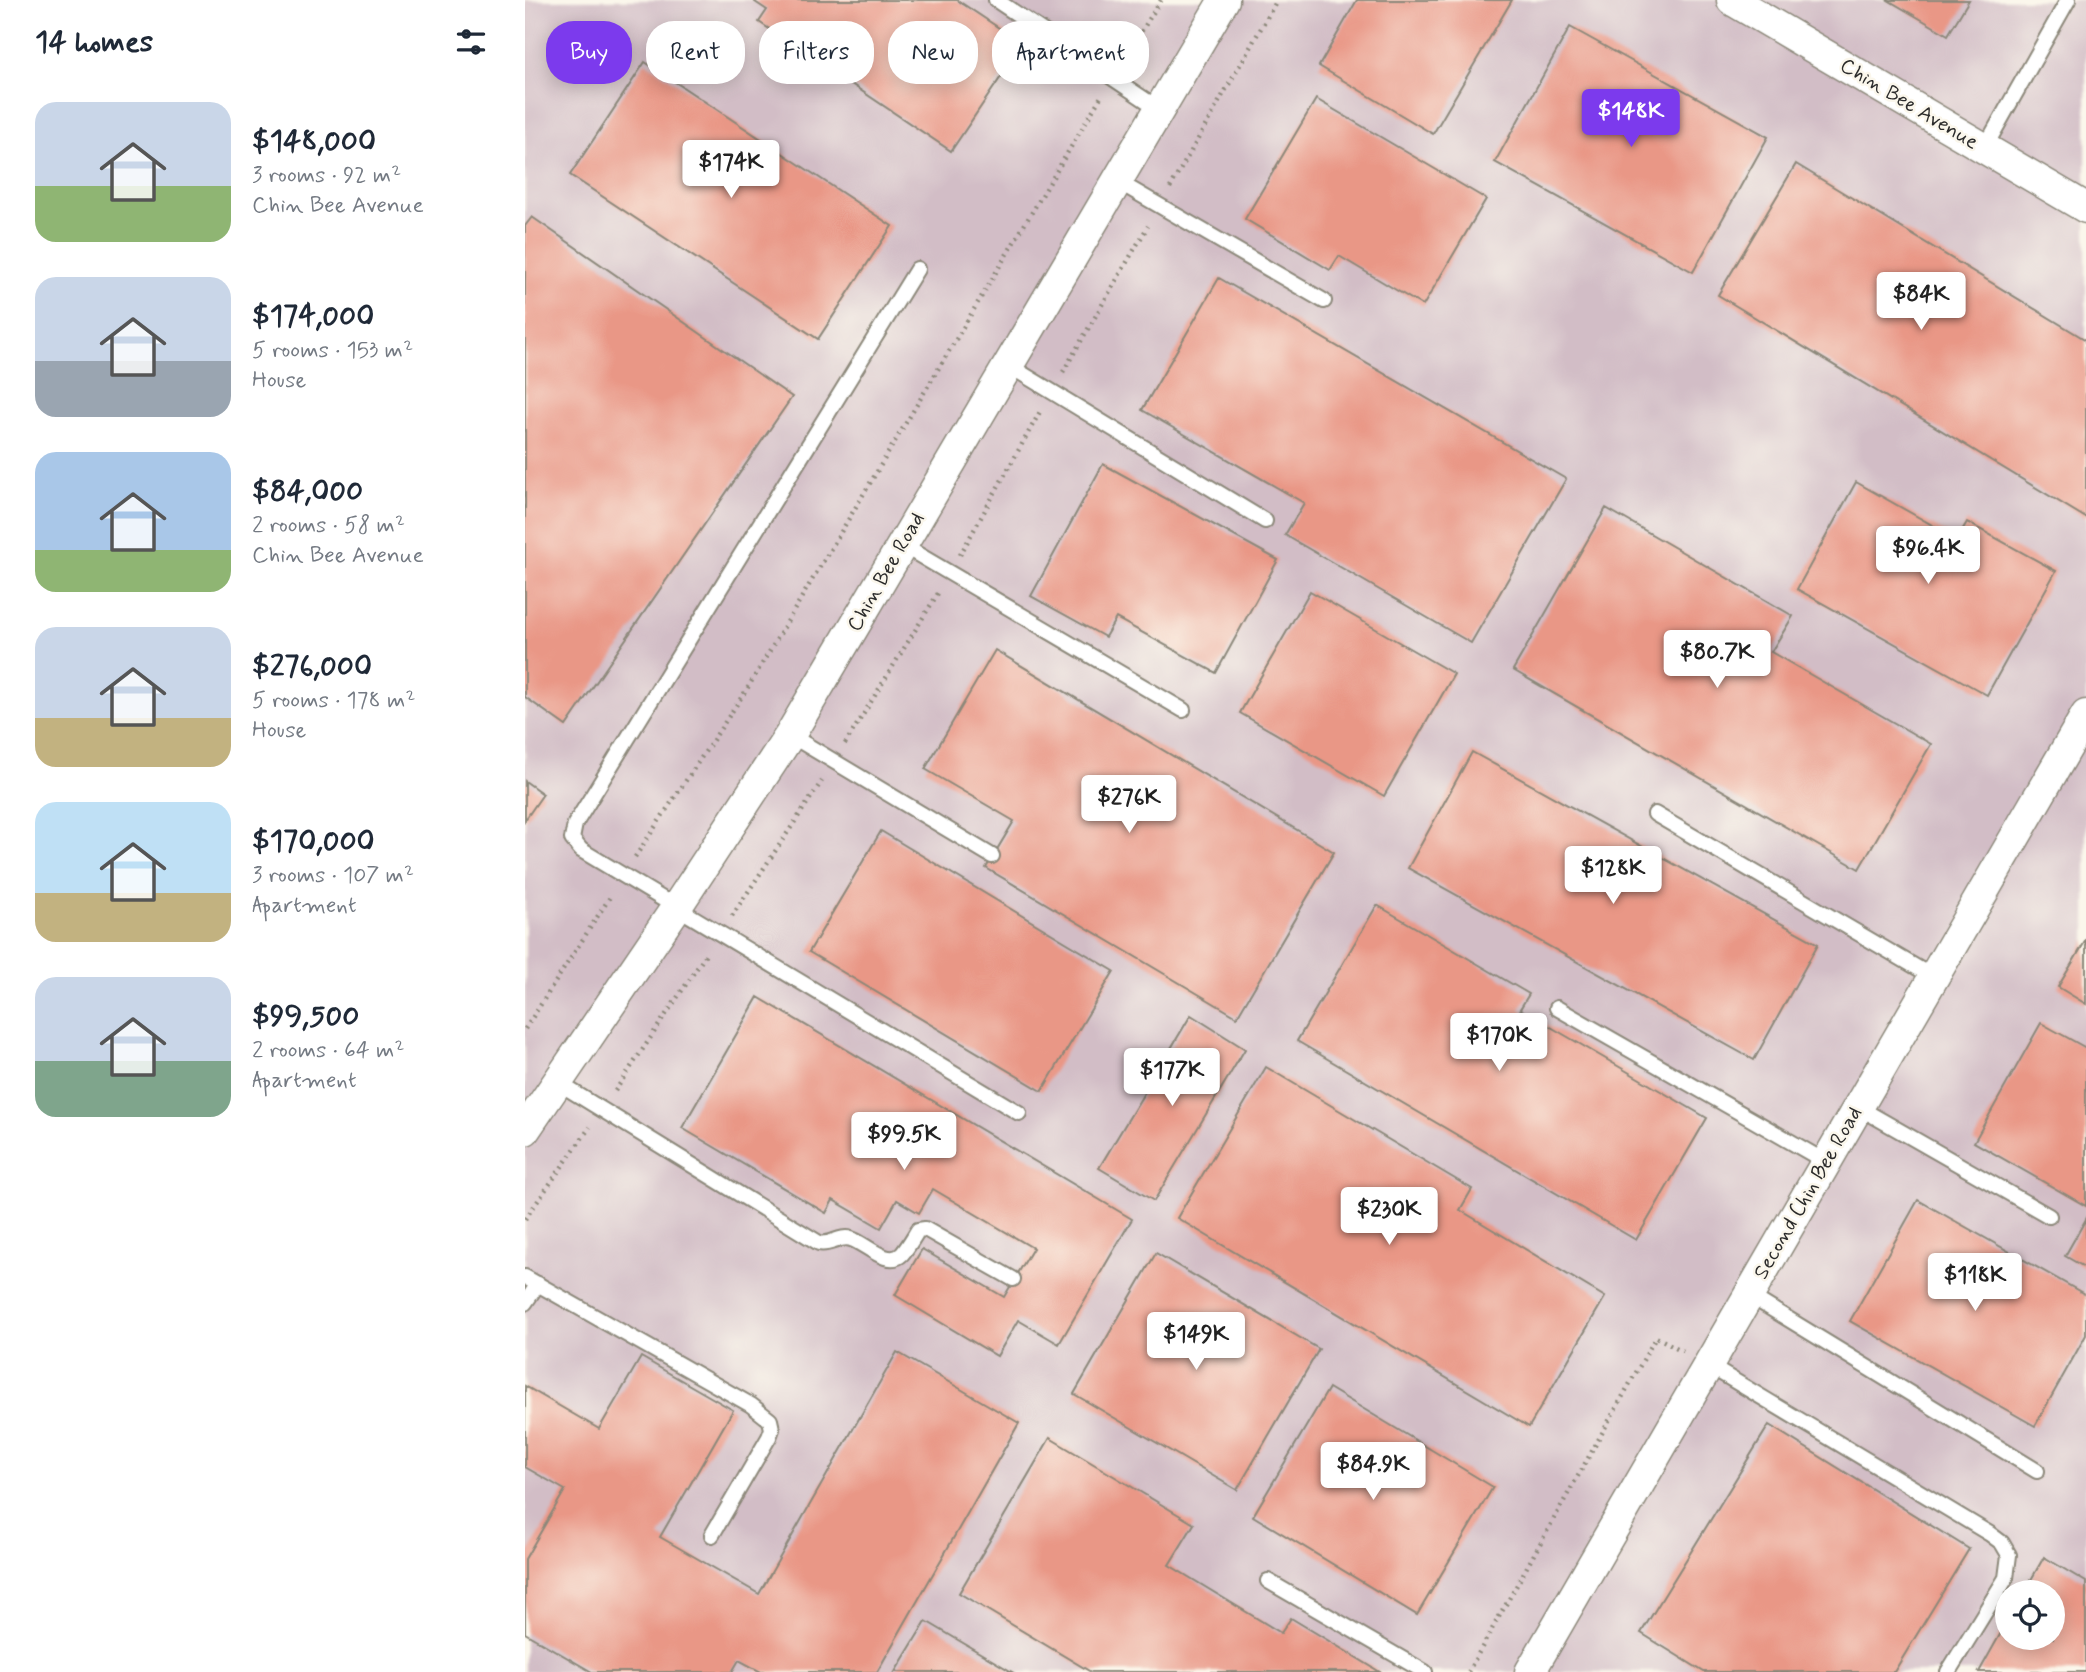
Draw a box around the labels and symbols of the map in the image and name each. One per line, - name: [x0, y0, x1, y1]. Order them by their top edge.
- street label: Chin Bee Avenue: [1835, 52, 1983, 156]
- pin: $148K: [1582, 90, 1680, 149]
- pin: $174K: [682, 140, 780, 200]
- pin: $84K: [1880, 272, 1962, 332]
- street label: Chin Bee Road: [841, 507, 931, 637]
- pin: $96.4K: [1871, 526, 1985, 586]
- pin: $80.7K: [1660, 630, 1774, 690]
- pin: $276K: [1080, 776, 1178, 835]
- pin: $128K: [1564, 846, 1662, 906]
- pin: $170K: [1450, 1014, 1548, 1073]
- pin: $177K: [1123, 1048, 1221, 1108]
- street label: Second Chin Bee Road: [1747, 1102, 1869, 1284]
- pin: $99.5K: [847, 1112, 961, 1172]
- pin: $230K: [1340, 1188, 1438, 1247]
- pin: $118K: [1926, 1254, 2024, 1313]
- pin: $149K: [1147, 1312, 1245, 1372]
- pin: $84.9K: [1316, 1442, 1430, 1502]

